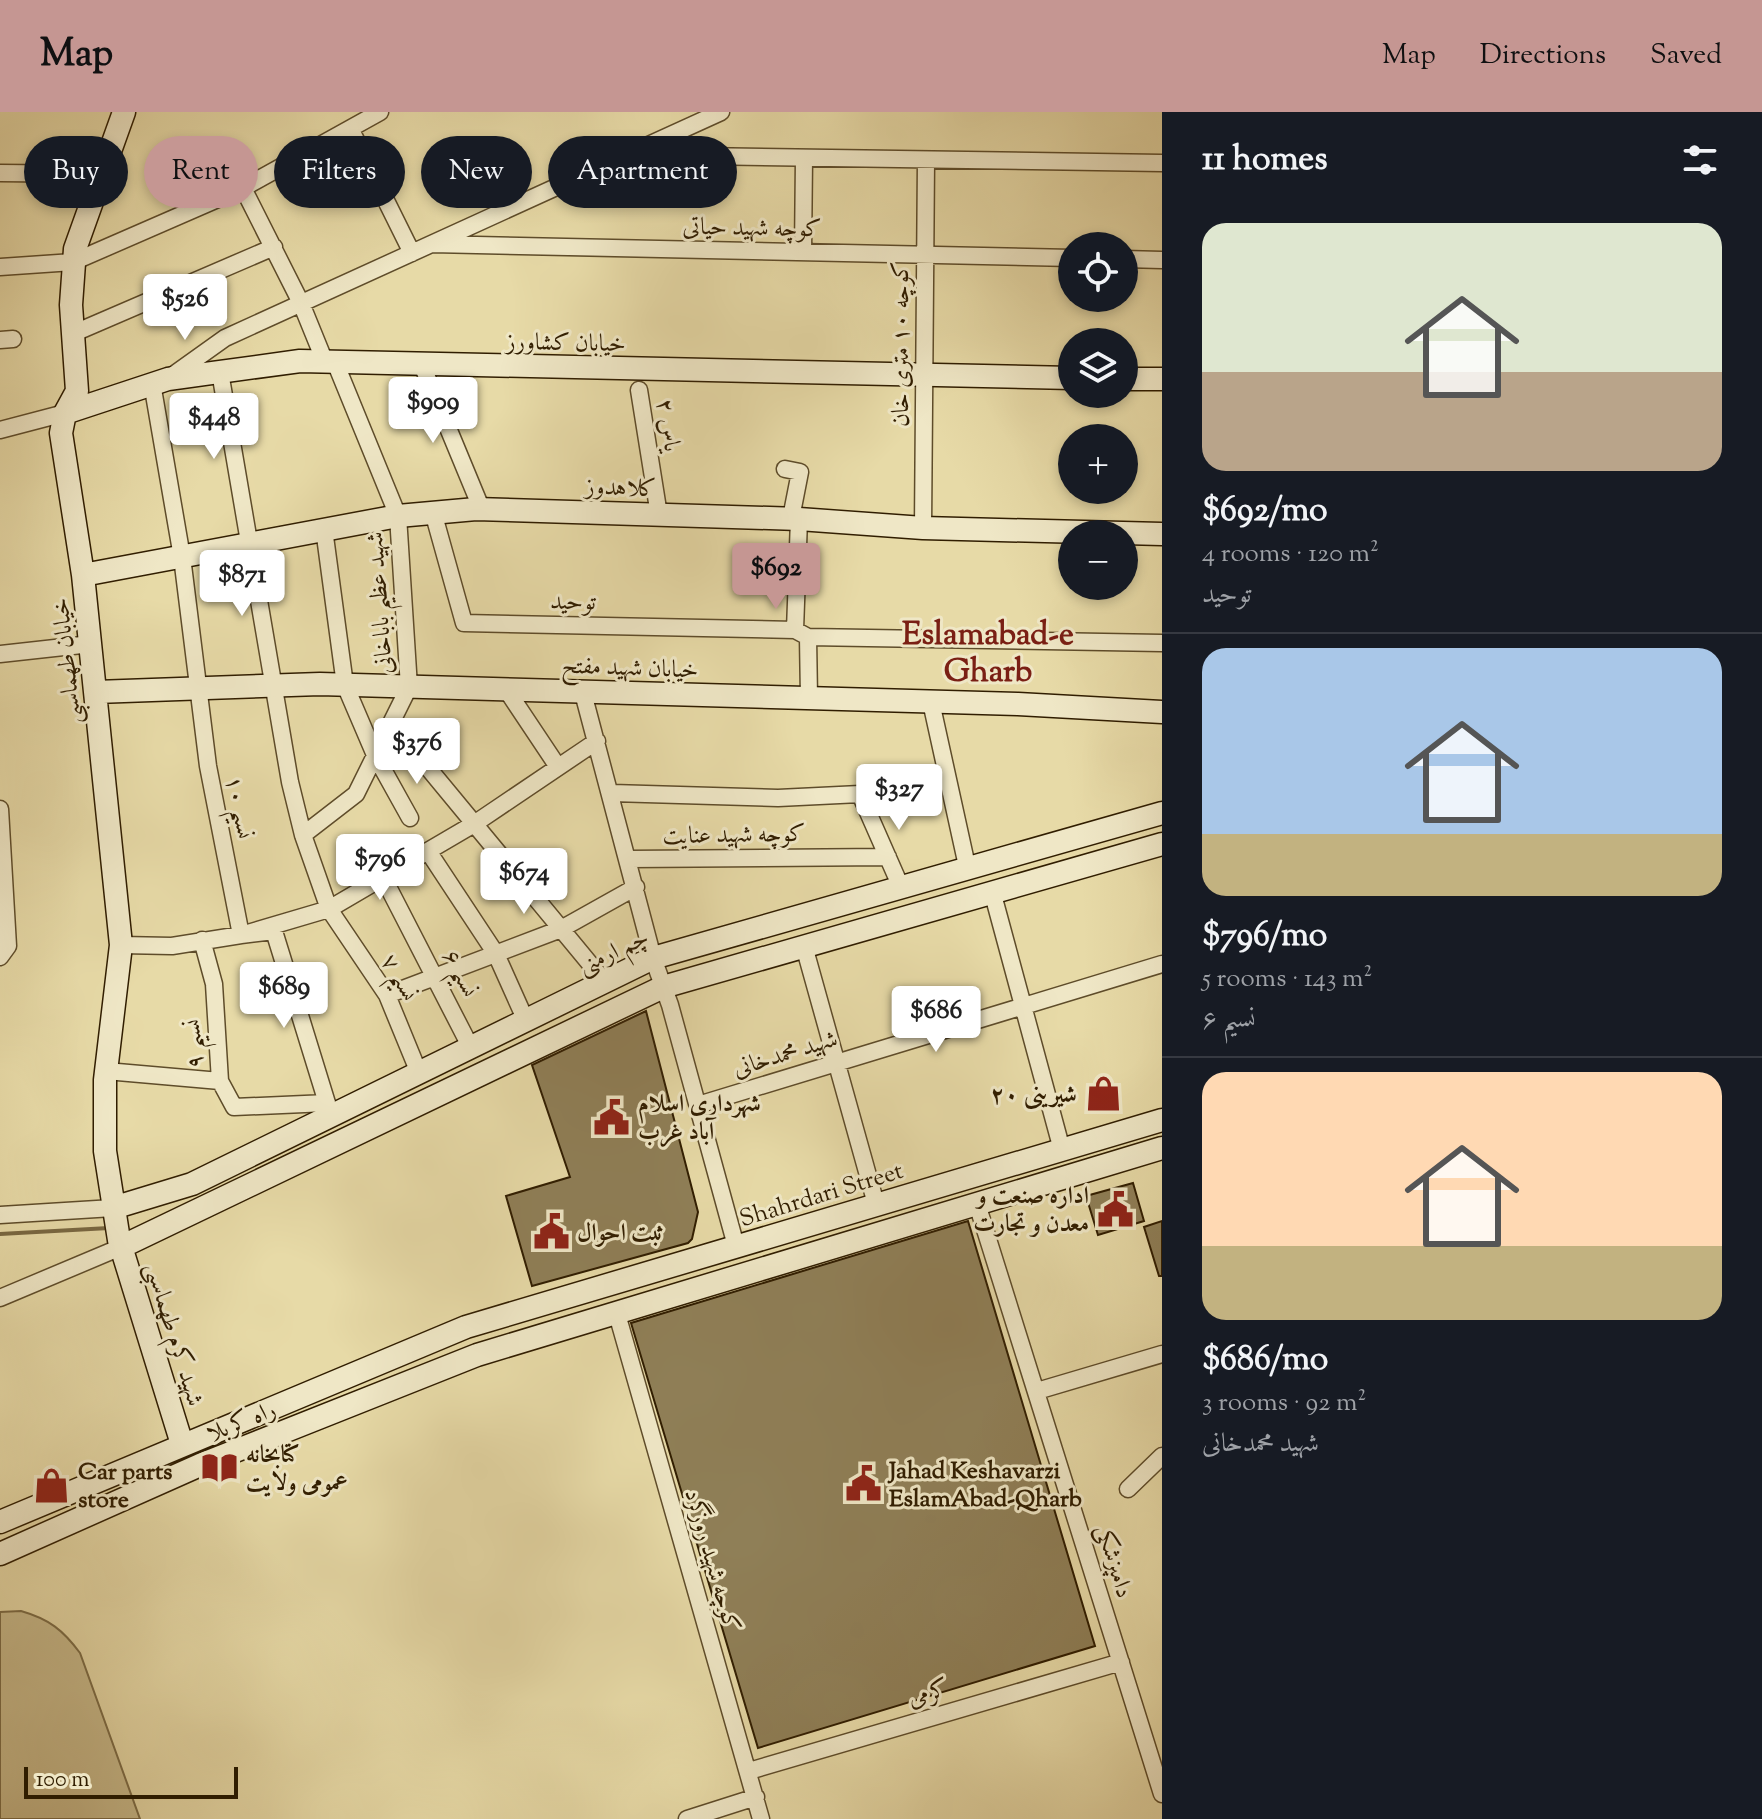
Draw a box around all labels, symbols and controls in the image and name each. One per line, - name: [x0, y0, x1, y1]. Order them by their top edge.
- text: Map: [40, 29, 113, 83]
- text: Map: [1382, 36, 1436, 76]
- text: Directions: [1480, 36, 1606, 76]
- text: Saved: [1650, 36, 1722, 76]
- chip: Buy: [24, 136, 128, 208]
- chip: Rent: [144, 136, 258, 208]
- chip: Filters: [274, 136, 405, 208]
- chip: New: [421, 136, 532, 208]
- chip: Apartment: [548, 136, 737, 208]
- text: 11 homes: [1202, 136, 1328, 185]
- icon: filters: [1678, 138, 1722, 182]
- street label: کوچه شهید حیاتی: [682, 211, 822, 247]
- map controls: [1058, 232, 1138, 600]
- button: locate: [1058, 232, 1138, 312]
- street label: کوچه ۱۰ متری خان: [885, 261, 919, 427]
- pin: $526: [138, 274, 232, 342]
- icon: home: [1390, 275, 1534, 419]
- text: $526: [161, 281, 209, 318]
- street label: خیابان کشاورز: [504, 326, 626, 362]
- button: layers: [1058, 328, 1138, 408]
- pin: $909: [386, 377, 480, 445]
- text: $909: [407, 384, 459, 421]
- pin: $448: [167, 393, 261, 461]
- street label: یاس ۲: [646, 396, 688, 456]
- text: $448: [187, 400, 241, 437]
- button: +: [1058, 424, 1138, 504]
- street label: کلاهدوز: [583, 471, 657, 507]
- text: $692/mo: [1202, 487, 1328, 536]
- button: −: [1058, 520, 1138, 600]
- street label: شهید عظیم باباخانی: [359, 530, 408, 675]
- text: 4 rooms · 120 m²: [1202, 536, 1379, 573]
- pin: $692: [729, 543, 823, 611]
- pin: $871: [195, 550, 289, 618]
- text: $692: [750, 550, 802, 587]
- text: $871: [218, 557, 266, 594]
- text: توحید: [1202, 577, 1252, 614]
- street label: توحید: [550, 586, 597, 620]
- street label: خیابان طهماسبی: [44, 596, 93, 726]
- district label: Eslamabad-e Gharb: [902, 613, 1074, 696]
- street label: خیابان شهید مفتح: [561, 650, 699, 690]
- icon: home: [1390, 700, 1534, 844]
- pin: $376: [370, 718, 464, 786]
- text: $376: [392, 725, 442, 762]
- pin: $327: [852, 764, 946, 832]
- text: $327: [874, 771, 924, 808]
- street label: نسیم ۱۰: [210, 773, 261, 843]
- street label: کوچه شهید عنایت: [662, 818, 806, 854]
- pin: $796: [333, 834, 427, 902]
- text: $796: [354, 841, 406, 878]
- pin: $674: [477, 848, 571, 916]
- text: $674: [498, 855, 550, 892]
- text: $796/mo: [1202, 912, 1327, 961]
- street label: چم ارمنی: [573, 922, 656, 987]
- street label: نسیم ۶: [428, 944, 486, 1006]
- street label: نسیم ۷: [367, 948, 425, 1011]
- text: 5 rooms · 143 m²: [1202, 961, 1372, 998]
- pin: $689: [237, 962, 331, 1030]
- text: $689: [258, 969, 310, 1006]
- pin: $686: [889, 986, 983, 1054]
- text: $686: [910, 993, 962, 1030]
- text: نسیم ۶: [1202, 1002, 1256, 1039]
- street label: نسیم ۹: [176, 1018, 219, 1070]
- street label: شهید محمدخانی: [729, 1023, 842, 1087]
- shop icon: شیرینی ۲۰: [1084, 1075, 1122, 1113]
- place label: شیرینی ۲۰: [991, 1079, 1077, 1113]
- place label: شهرداری اسلام آباد غرب: [638, 1088, 761, 1150]
- public building icon: شهرداری اسلام آباد غرب: [593, 1098, 631, 1136]
- icon: home: [1390, 1124, 1534, 1268]
- street label: Shahrdari Street: [736, 1155, 908, 1237]
- place label: اداره صنعت و معدن و تجارت: [973, 1180, 1089, 1242]
- public building icon: اداره صنعت و معدن و تجارت: [1096, 1190, 1134, 1228]
- public building icon: ثبت احوال: [532, 1213, 570, 1251]
- place label: ثبت احوال: [577, 1217, 664, 1251]
- street label: شهید کرم طهماسبی: [133, 1259, 211, 1411]
- text: $686/mo: [1202, 1336, 1328, 1385]
- text: 3 rooms · 92 m²: [1202, 1385, 1366, 1422]
- street label: راه کربلا: [202, 1394, 282, 1452]
- text: شهید محمدخانی: [1202, 1426, 1319, 1463]
- place label: کتابخانه عمومی ولایت: [246, 1439, 348, 1501]
- library icon: کتابخانه عمومی ولایت: [201, 1449, 239, 1487]
- place label: Jahad Keshavarzi EslamAbad-Qharb: [887, 1455, 1082, 1517]
- place label: Car parts store: [78, 1456, 173, 1518]
- public building icon: Jahad Keshavarzi EslamAbad-Qharb: [844, 1465, 882, 1503]
- shop icon: Car parts store: [33, 1466, 71, 1504]
- street label: کوچه شهید روزگرد: [674, 1485, 749, 1636]
- street label: دامپزشکی: [1086, 1521, 1140, 1602]
- street label: کرمی: [904, 1673, 953, 1717]
- scale bar: [24, 1763, 238, 1799]
- text: 100 m: [36, 1765, 89, 1797]

